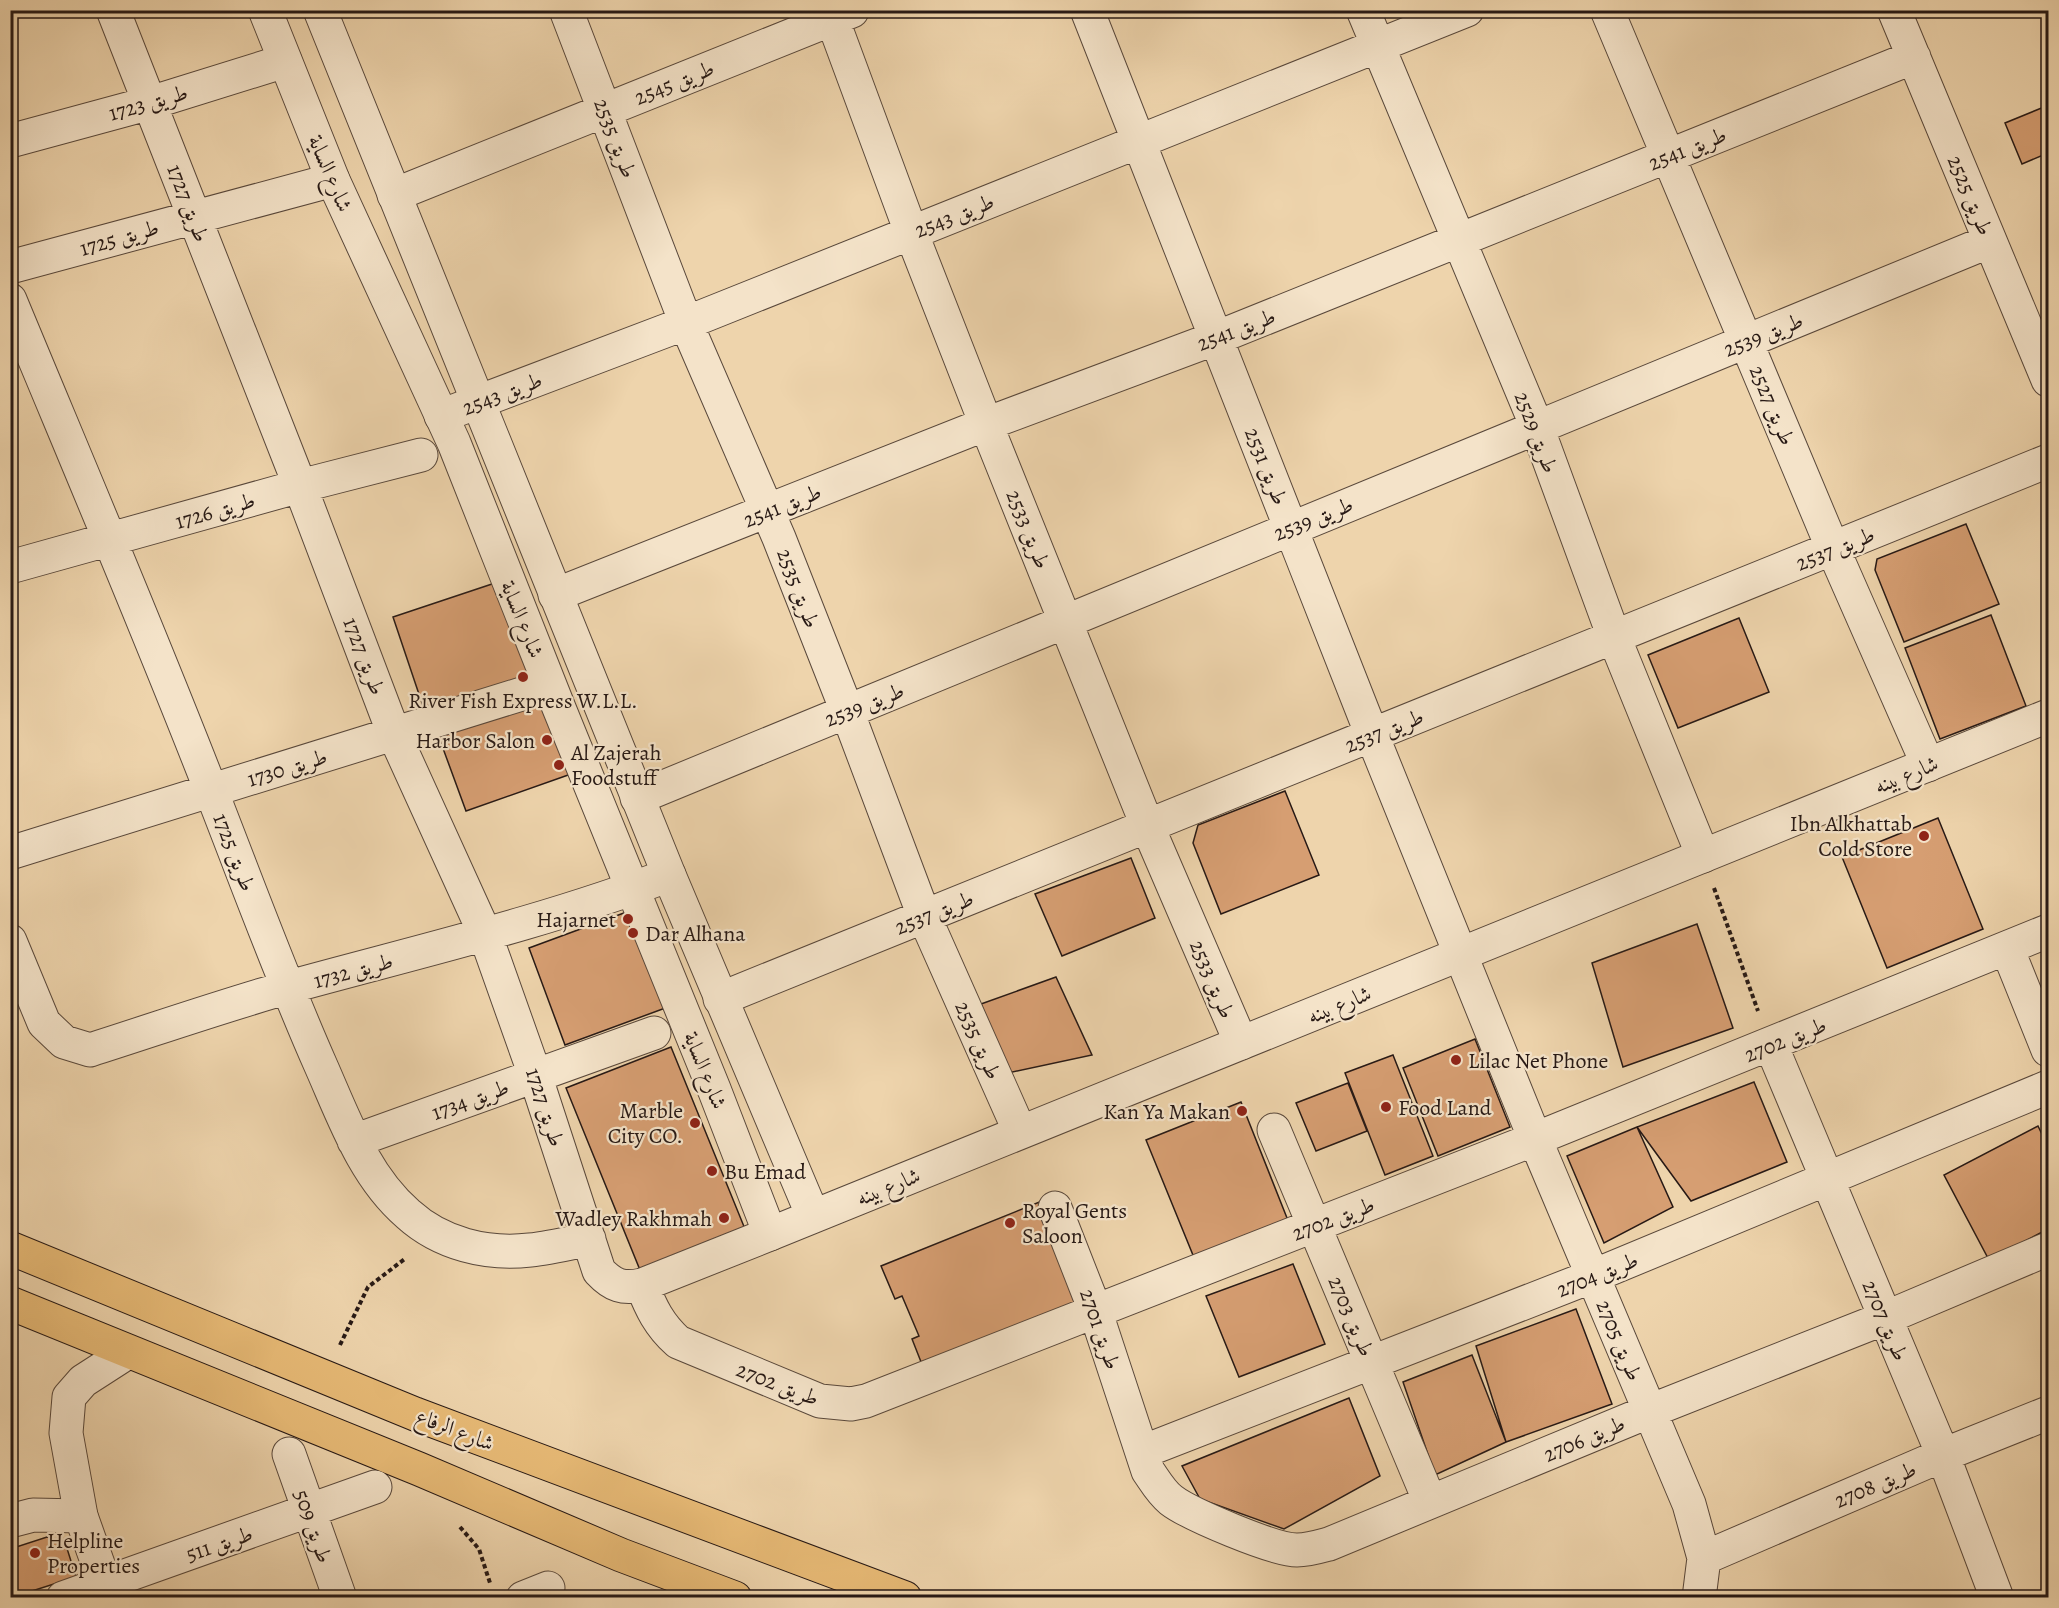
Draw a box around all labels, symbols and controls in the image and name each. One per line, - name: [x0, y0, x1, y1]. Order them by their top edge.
- street label: طريق 2545: [630, 53, 719, 113]
- street label: طريق 1723: [105, 77, 191, 129]
- street label: طريق 2535: [586, 94, 644, 183]
- street label: طريق 2541: [1644, 120, 1731, 178]
- street label: شارع الساية: [298, 130, 360, 218]
- street label: طريق 2525: [1940, 151, 2000, 240]
- street label: طريق 1727: [160, 160, 217, 247]
- street label: طريق 2543: [910, 186, 999, 246]
- street label: طريق 1725: [76, 212, 162, 264]
- street label: طريق 2541: [1193, 301, 1280, 359]
- street label: طريق 2539: [1719, 305, 1808, 365]
- street label: طريق 2527: [1742, 361, 1802, 450]
- street label: طريق 2543: [458, 365, 547, 423]
- street label: طريق 2529: [1507, 387, 1565, 477]
- street label: طريق 2531: [1237, 423, 1295, 510]
- street label: طريق 2541: [739, 477, 826, 535]
- street label: طريق 1726: [172, 485, 259, 537]
- street label: طريق 2533: [999, 485, 1057, 573]
- street label: طريق 2539: [1269, 489, 1358, 549]
- street label: طريق 2537: [1791, 519, 1879, 578]
- street label: طريق 2535: [769, 544, 827, 633]
- street label: شارع الساية: [490, 576, 551, 664]
- street label: طريق 1727: [336, 613, 393, 700]
- marker: River Fish Express W.L.L.: [516, 670, 530, 684]
- street label: طريق 2539: [820, 675, 909, 735]
- place label: River Fish Express W.L.L.: [408, 686, 638, 716]
- street label: طريق 2537: [1340, 701, 1428, 760]
- place label: Harbor Salon: [415, 726, 535, 756]
- marker: Harbor Salon: [540, 733, 554, 747]
- place label: Al Zajerah Foodstuff: [570, 738, 662, 793]
- street label: طريق 1730: [244, 742, 331, 794]
- street label: شارع بينه: [1870, 749, 1944, 804]
- marker: Al Zajerah Foodstuff: [552, 758, 566, 772]
- street label: طريق 1725: [205, 809, 263, 896]
- place label: Ibn Alkhattab Cold Store: [1790, 809, 1912, 864]
- marker: Ibn Alkhattab Cold Store: [1917, 829, 1931, 843]
- street label: طريق 2537: [890, 883, 978, 942]
- place label: Hajarnet: [536, 905, 616, 935]
- marker: Hajarnet: [621, 912, 635, 926]
- place label: Dar Alhana: [645, 919, 746, 949]
- marker: Dar Alhana: [626, 926, 640, 940]
- street label: طريق 2533: [1182, 935, 1242, 1023]
- street label: طريق 1732: [310, 946, 396, 996]
- street label: شارع بينه: [1303, 979, 1377, 1034]
- street label: طريق 2535: [947, 996, 1009, 1084]
- street label: طريق 2702: [1740, 1010, 1831, 1070]
- street label: شارع الساية: [673, 1027, 734, 1115]
- place label: Lilac Net Phone: [1468, 1046, 1608, 1076]
- marker: Lilac Net Phone: [1449, 1053, 1463, 1067]
- street label: طريق 1727: [518, 1064, 572, 1150]
- street label: طريق 1734: [427, 1072, 513, 1128]
- place label: Food Land: [1398, 1093, 1492, 1123]
- place label: Marble City CO.: [608, 1096, 683, 1151]
- place label: Kan Ya Makan: [1103, 1097, 1230, 1127]
- marker: Food Land: [1379, 1100, 1393, 1114]
- marker: Kan Ya Makan: [1235, 1104, 1249, 1118]
- marker: Marble City CO.: [688, 1116, 702, 1130]
- place label: Bu Emad: [724, 1157, 806, 1187]
- street label: شارع بينه: [852, 1161, 926, 1216]
- marker: Bu Emad: [705, 1164, 719, 1178]
- street label: طريق 2702: [1288, 1189, 1379, 1248]
- place label: Royal Gents Saloon: [1022, 1196, 1127, 1251]
- place label: Wadley Rakhmah: [555, 1204, 712, 1234]
- marker: Wadley Rakhmah: [717, 1211, 731, 1225]
- marker: Royal Gents Saloon: [1003, 1216, 1017, 1230]
- street label: طريق 2704: [1552, 1245, 1643, 1305]
- street label: طريق 2703: [1321, 1271, 1382, 1361]
- street label: طريق 2707: [1855, 1275, 1916, 1365]
- street label: طريق 2701: [1072, 1285, 1128, 1374]
- street label: طريق 2705: [1589, 1295, 1650, 1386]
- street label: طريق 2702: [732, 1354, 823, 1413]
- street label: شارع الرفاع: [410, 1401, 498, 1461]
- street label: طريق 2706: [1539, 1408, 1630, 1470]
- street label: طريق 2708: [1830, 1454, 1921, 1516]
- street label: طريق 509: [287, 1486, 340, 1567]
- street label: طريق 511: [182, 1519, 257, 1569]
- place label: Helpline Properties: [47, 1526, 140, 1581]
- marker: Helpline Properties: [28, 1546, 42, 1560]

